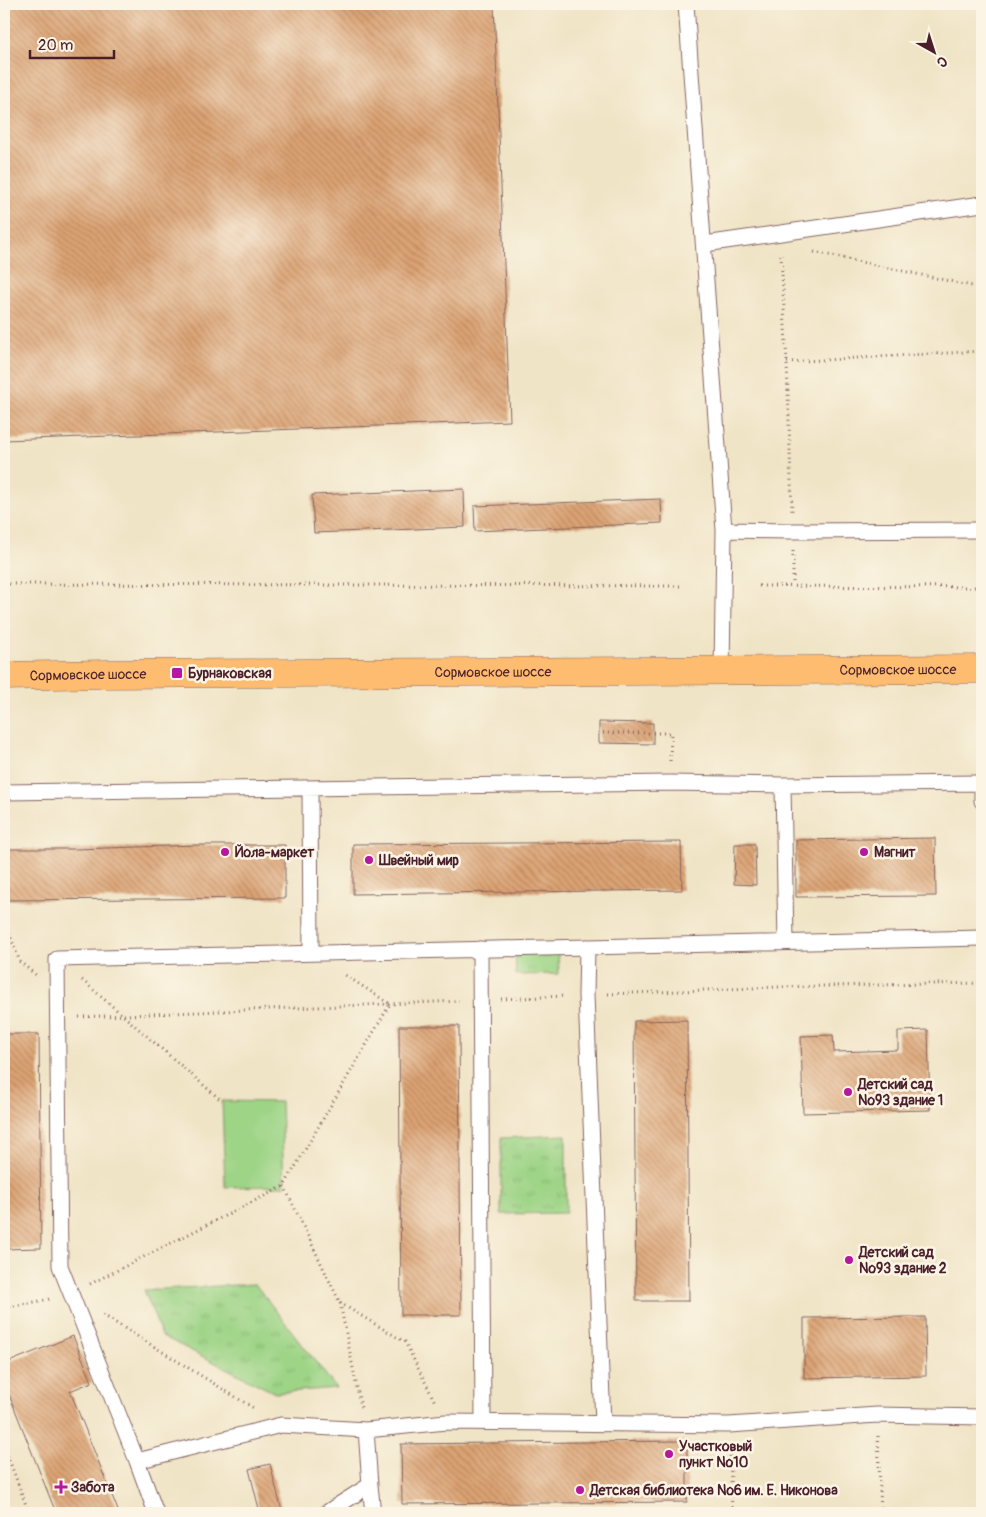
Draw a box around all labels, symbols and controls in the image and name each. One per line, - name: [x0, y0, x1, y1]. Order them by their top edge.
- scale bar: [30, 28, 114, 60]
- north arrow: [908, 28, 958, 78]
- text: 20 m: [38, 36, 73, 55]
- text: С: [933, 52, 951, 71]
- street label: Сормовское шоссе: [839, 661, 957, 678]
- street label: Сормовское шоссе: [434, 663, 552, 681]
- street label: Сормовское шоссе: [29, 665, 147, 684]
- place label: Бурнаковская: [188, 665, 272, 682]
- marker: Бурнаковская: [170, 666, 184, 680]
- place label: Йола-маркет: [235, 844, 315, 861]
- place label: Магнит: [874, 844, 917, 861]
- marker: Йола-маркет: [219, 846, 231, 858]
- marker: Магнит: [858, 846, 870, 858]
- place label: Швейный мир: [378, 852, 459, 869]
- marker: Швейный мир: [363, 854, 375, 866]
- place label: Детский сад №93 здание 1: [857, 1076, 943, 1109]
- marker: Детский сад №93 здание 1: [842, 1086, 854, 1098]
- place label: Детский сад №93 здание 2: [858, 1244, 947, 1277]
- marker: Детский сад №93 здание 2: [843, 1254, 855, 1266]
- place label: Участковый пункт №10: [679, 1438, 752, 1471]
- marker: Участковый пункт №10: [663, 1448, 675, 1460]
- place label: Забота: [71, 1479, 115, 1496]
- marker: Забота: [55, 1481, 67, 1493]
- place label: Детская библиотека №6 им. Е. Никонова: [589, 1482, 838, 1499]
- marker: Детская библиотека №6 им. Е. Никонова: [574, 1484, 586, 1496]

